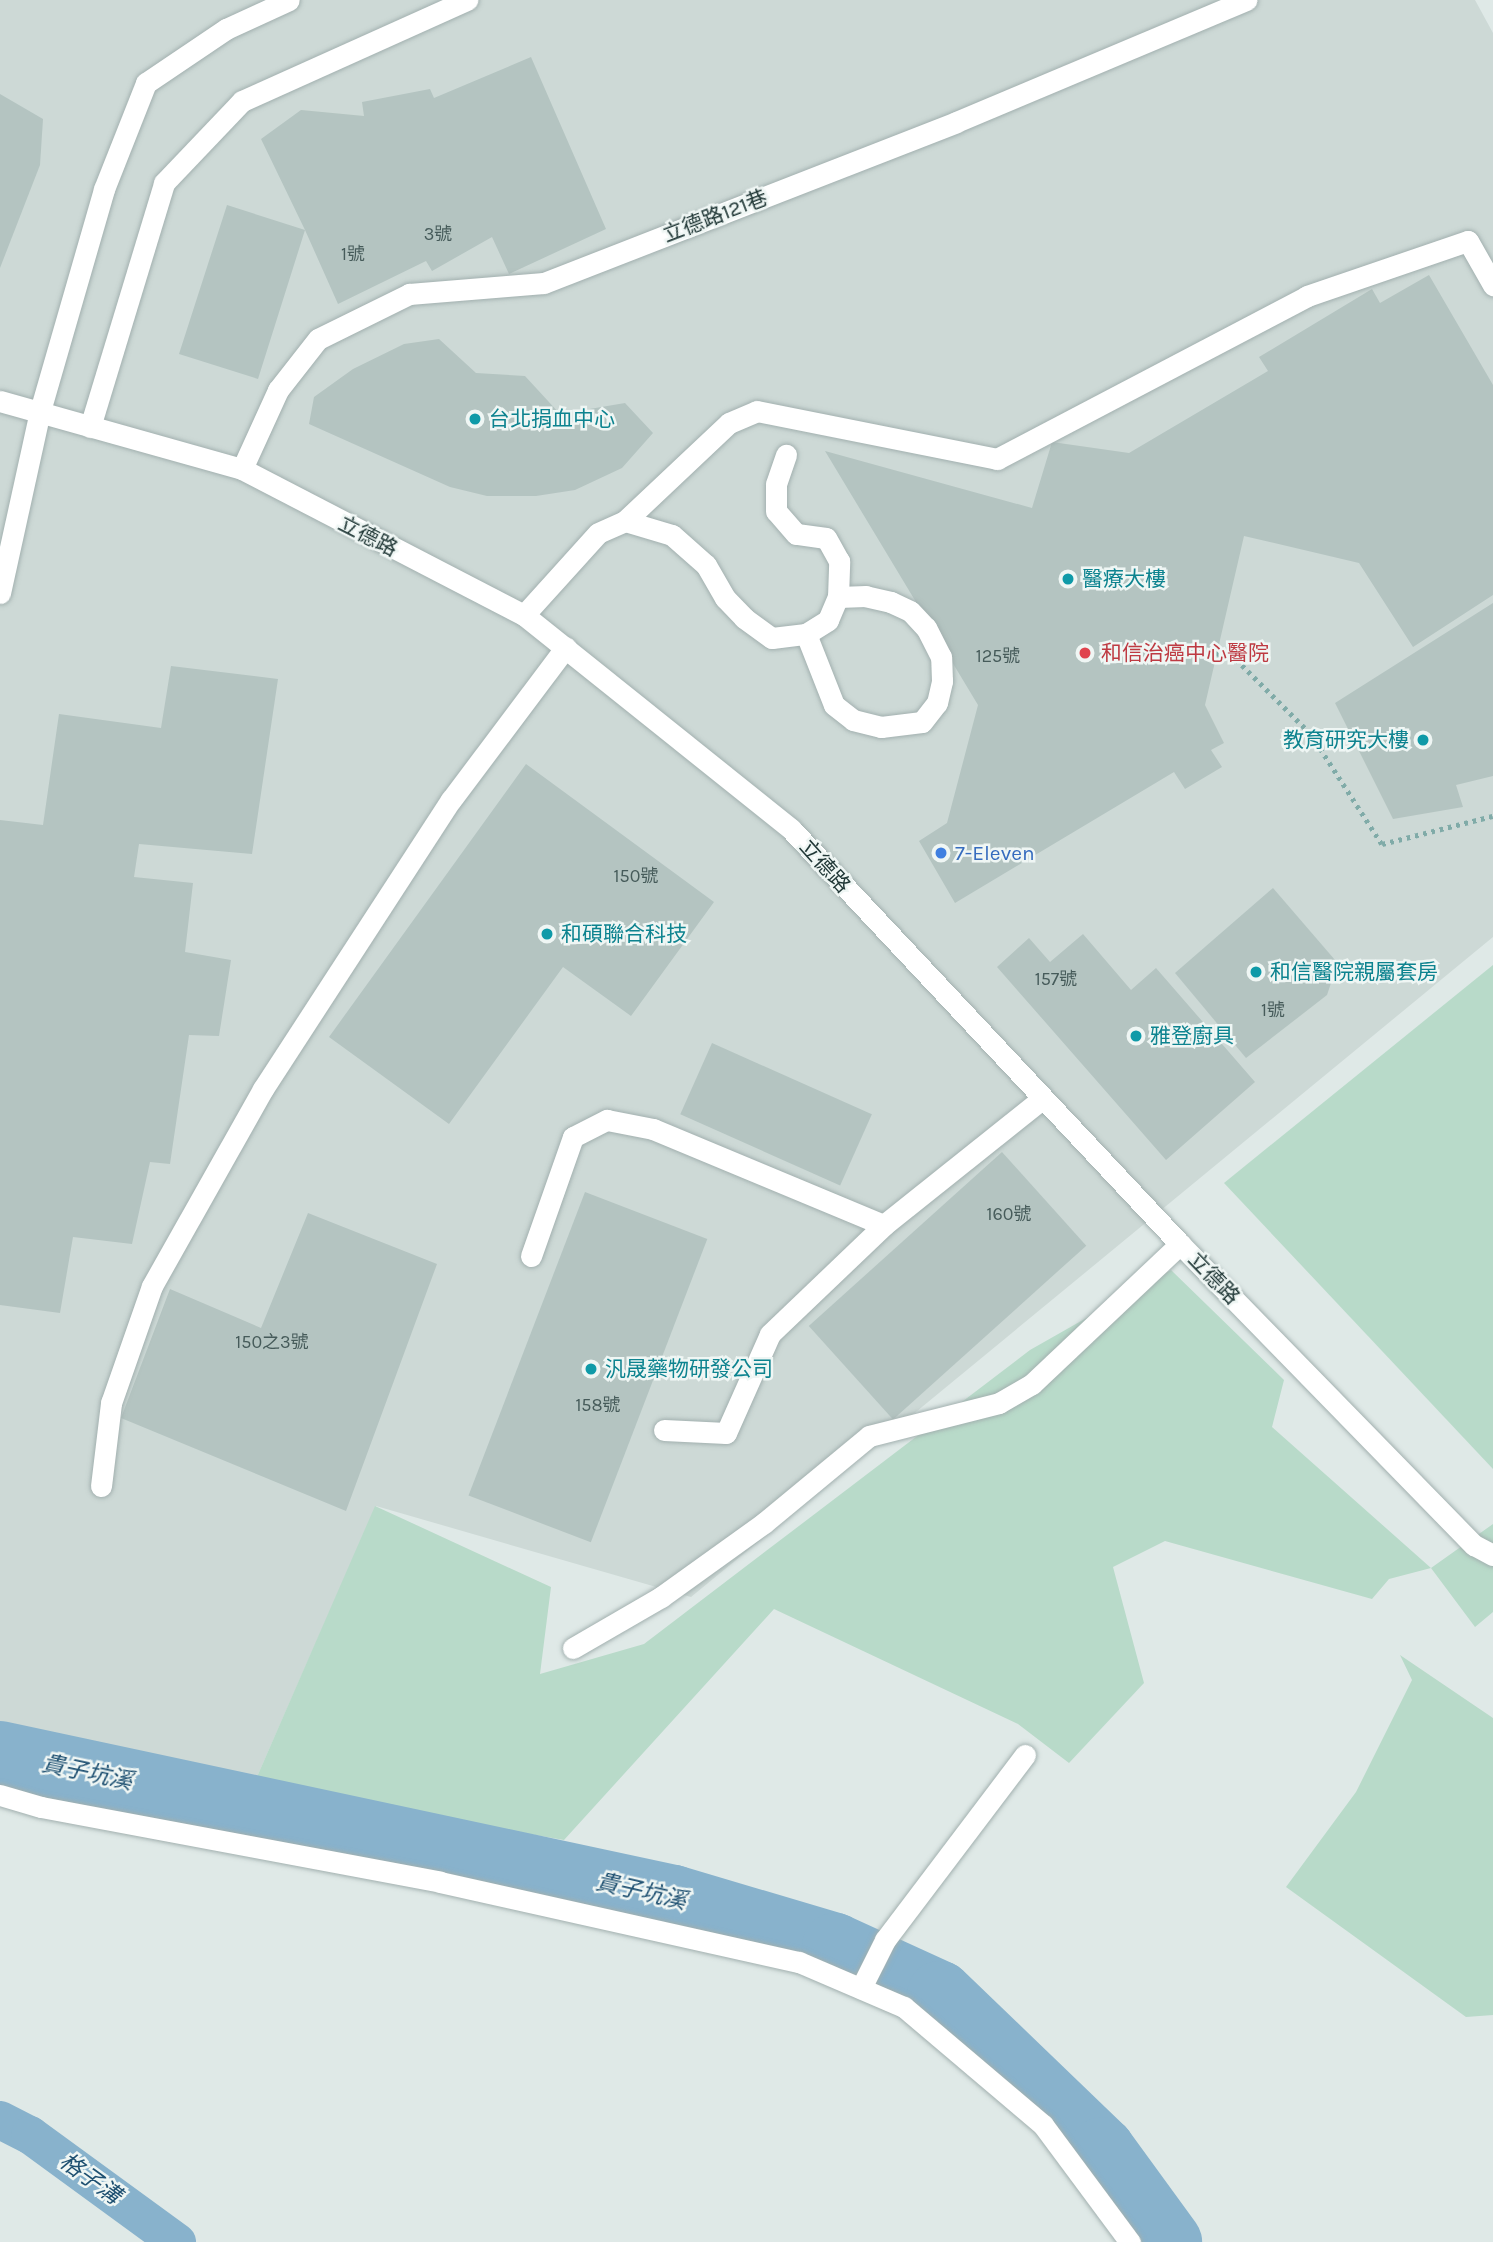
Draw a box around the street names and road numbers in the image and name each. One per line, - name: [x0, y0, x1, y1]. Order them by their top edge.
- street label: 立德路121巷: [659, 185, 771, 247]
- street label: 立德路: [334, 510, 402, 562]
- street label: 立德路: [795, 834, 855, 898]
- street label: 立德路: [1183, 1247, 1245, 1309]

